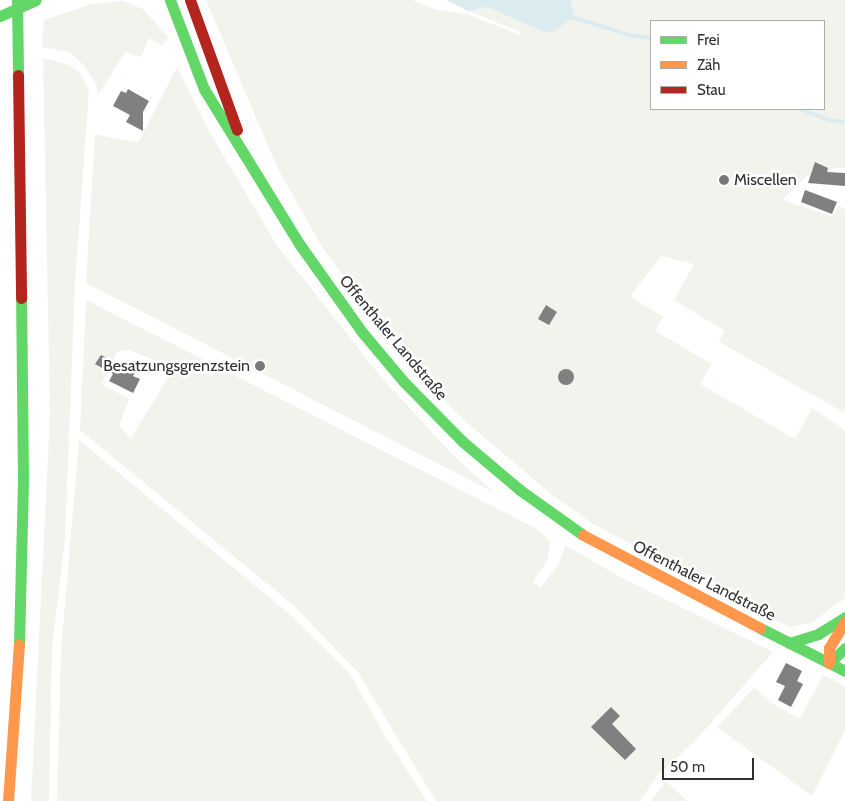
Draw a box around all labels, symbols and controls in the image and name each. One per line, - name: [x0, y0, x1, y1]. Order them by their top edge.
- legend: [650, 20, 825, 110]
- text: Frei: [697, 31, 720, 49]
- text: Zäh: [697, 56, 720, 74]
- text: Stau: [697, 81, 726, 99]
- place label: Miscellen: [734, 170, 797, 190]
- marker: Miscellen: [718, 174, 730, 186]
- street label: Offenthaler Landstraße: [335, 272, 451, 404]
- place label: Besatzungsgrenzstein: [103, 356, 250, 376]
- marker: Besatzungsgrenzstein: [254, 360, 266, 372]
- street label: Offenthaler Landstraße: [629, 537, 779, 625]
- scale bar: [665, 748, 758, 780]
- text: 50 m: [670, 758, 705, 776]

